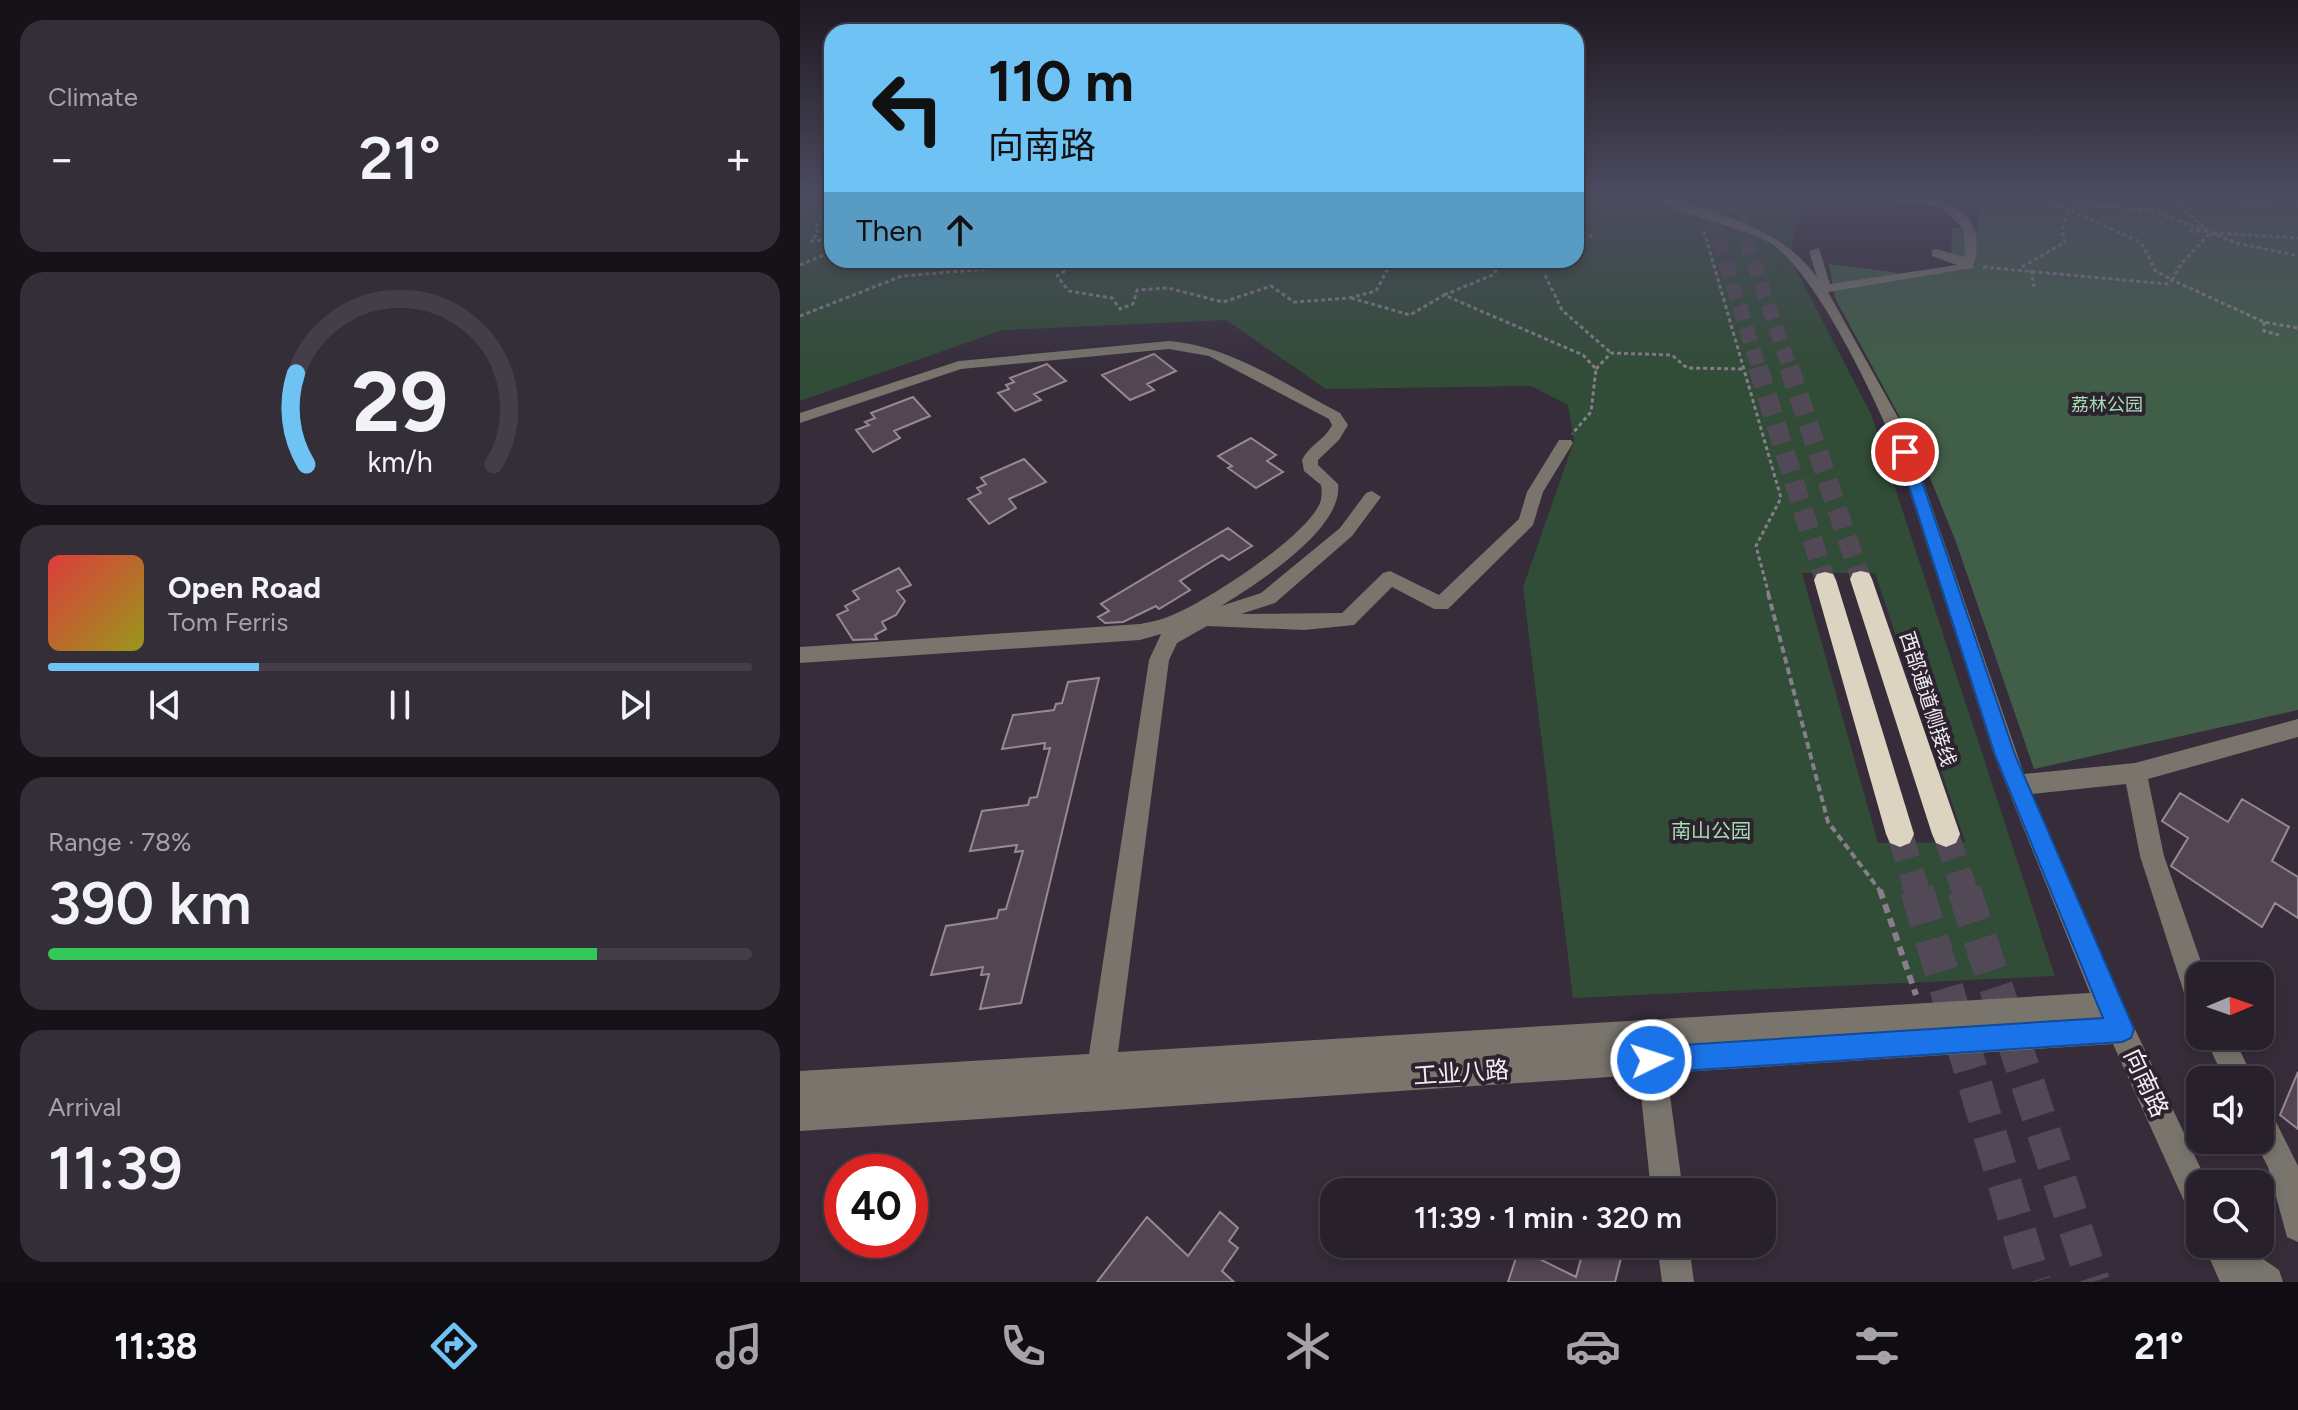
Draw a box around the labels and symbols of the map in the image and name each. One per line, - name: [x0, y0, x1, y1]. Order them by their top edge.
- park label: 荔林公园: [2071, 394, 2143, 416]
- pin: [1871, 418, 1939, 486]
- street label: 西部通道侧接线: [1895, 629, 1961, 769]
- park label: 南山公园: [1671, 819, 1751, 843]
- north arrow: [2186, 962, 2274, 1050]
- position arrow: [1609, 1018, 1693, 1102]
- street label: 向南路: [2118, 1044, 2175, 1122]
- street label: 工业八路: [1412, 1055, 1510, 1090]
- speed limit sign: 40: [824, 1154, 928, 1258]

